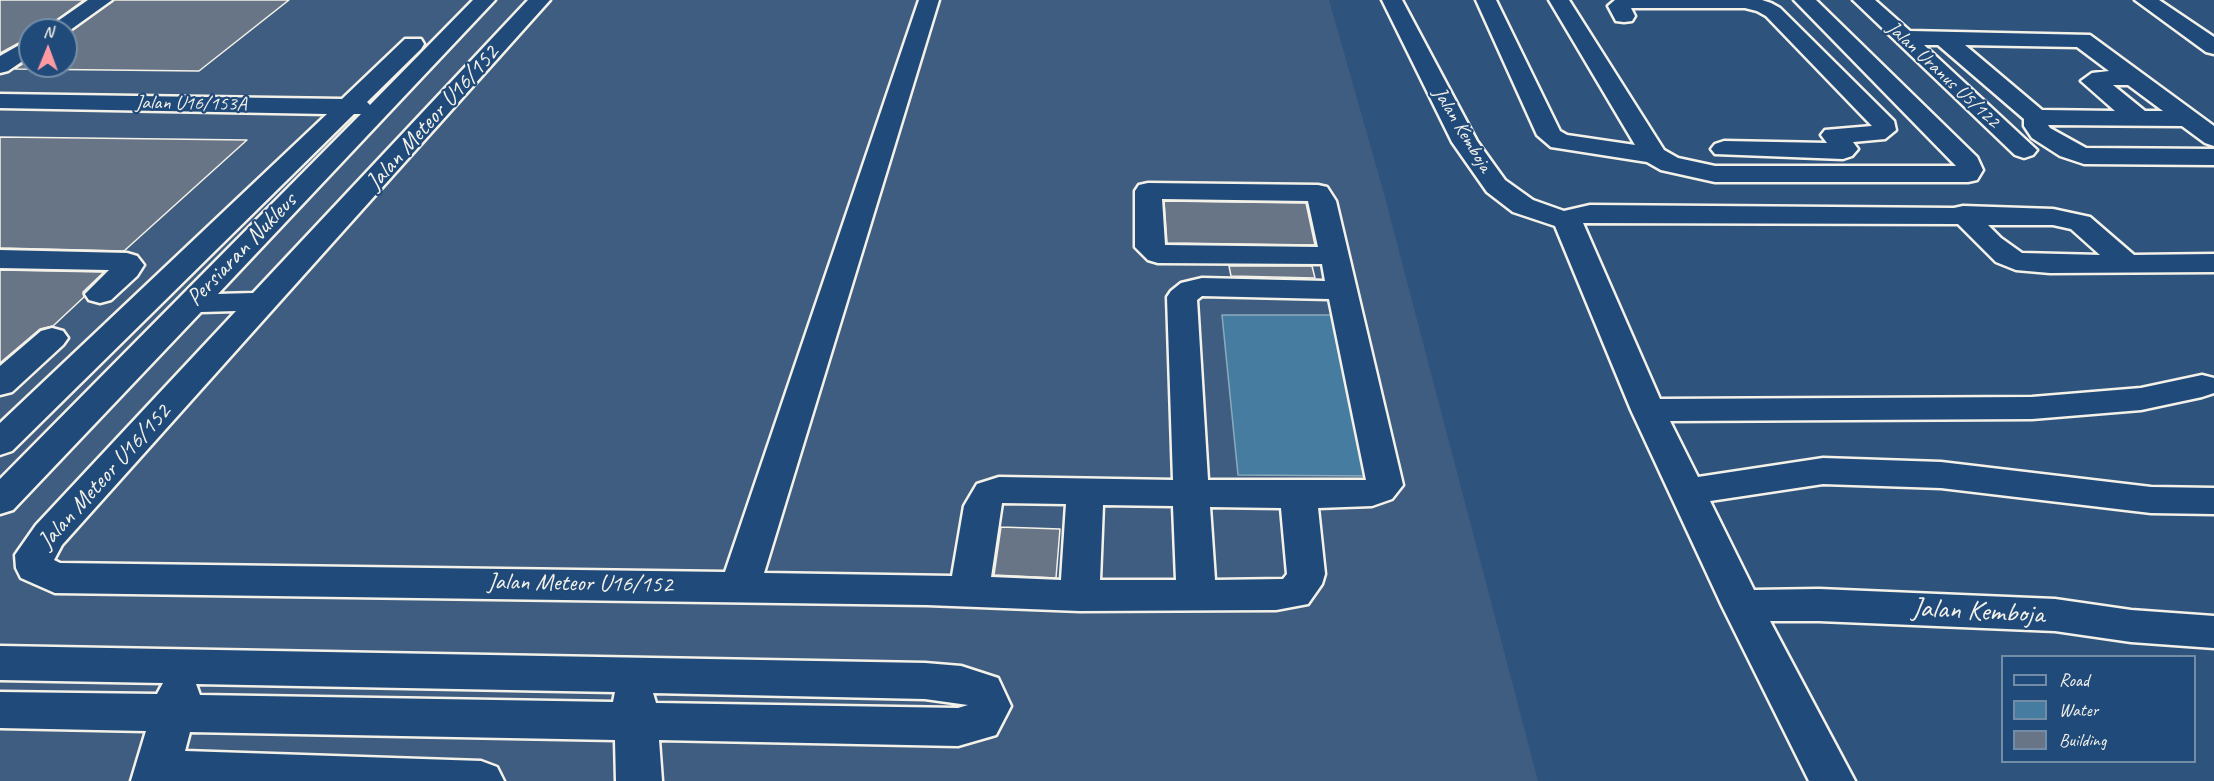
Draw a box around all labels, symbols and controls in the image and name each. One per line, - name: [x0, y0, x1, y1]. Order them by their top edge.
- street label: Jalan Uranus U5/122: [1881, 16, 2005, 134]
- north arrow: [18, 18, 78, 78]
- text: N: [43, 22, 53, 42]
- street label: Jalan Meteor U16/152: [360, 40, 506, 196]
- street label: Jalan Kemboja: [1427, 83, 1497, 177]
- street label: Jalan U16/153A: [135, 91, 247, 117]
- street label: Persiaran Nukleus: [181, 187, 303, 313]
- street label: Jalan Meteor U16/152: [32, 399, 178, 555]
- street label: Jalan Meteor U16/152: [487, 568, 673, 600]
- street label: Jalan Kemboja: [1911, 592, 2045, 632]
- legend: [2001, 655, 2196, 763]
- text: Road: [2059, 669, 2089, 691]
- text: Water: [2059, 699, 2098, 721]
- text: Building: [2059, 729, 2106, 751]

